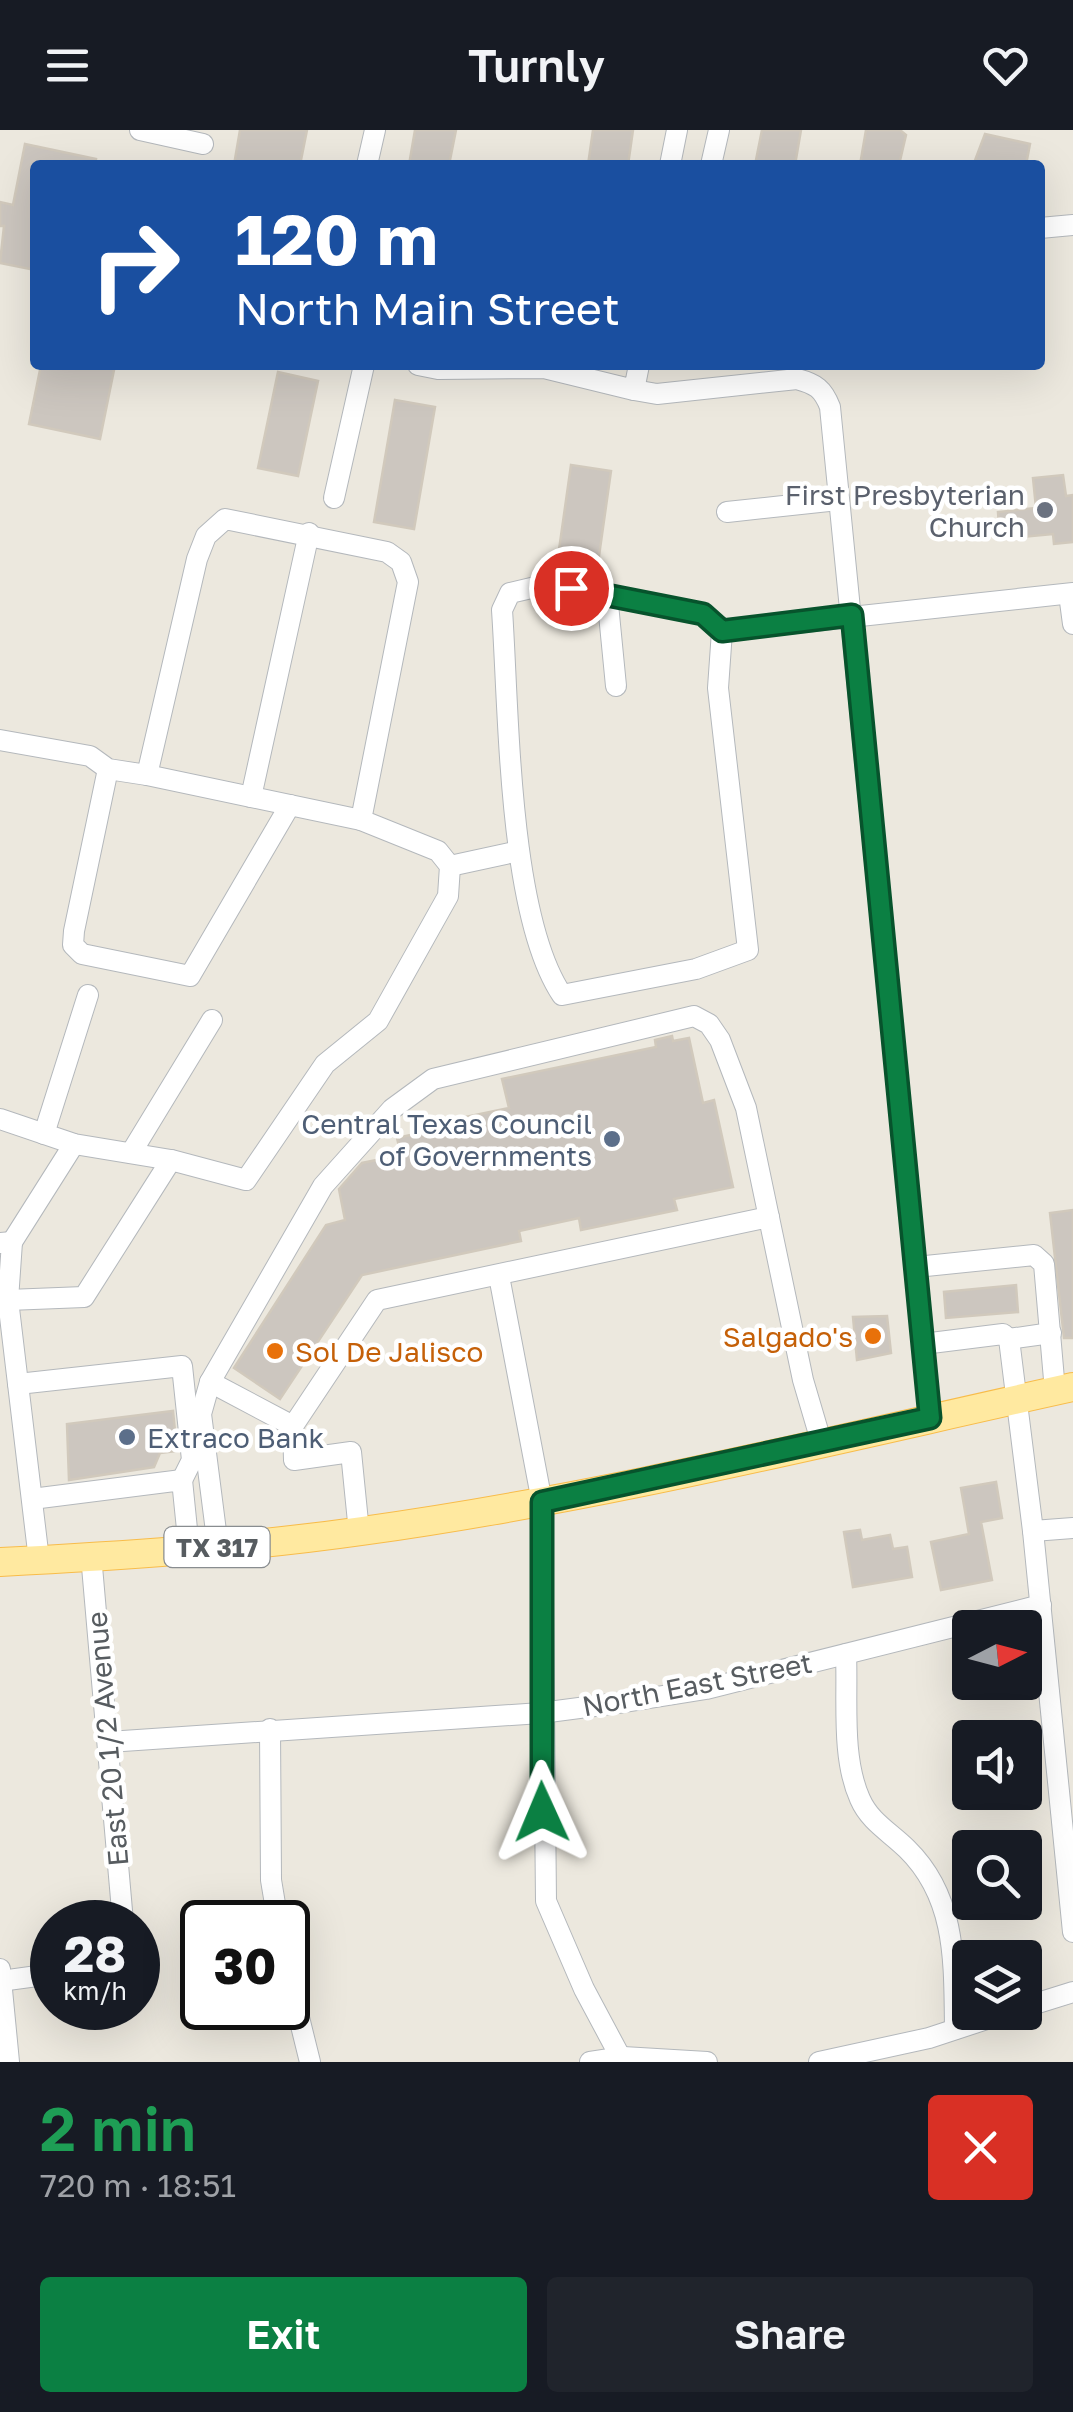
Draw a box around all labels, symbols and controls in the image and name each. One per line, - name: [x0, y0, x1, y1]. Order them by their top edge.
- icon: menu: [40, 38, 95, 93]
- text: Turnly: [468, 38, 605, 92]
- icon: heart: [978, 38, 1033, 93]
- text: 120 m: [235, 196, 438, 280]
- icon: right: [70, 200, 200, 330]
- text: North Main Street: [235, 281, 620, 335]
- place label: First Presbyterian Church: [785, 478, 1025, 543]
- marker: First Presbyterian Church: [1034, 499, 1056, 521]
- pin: [529, 546, 614, 631]
- icon: arrive: [544, 561, 599, 616]
- place label: Central Texas Council of Governments: [301, 1107, 592, 1172]
- marker: Central Texas Council of Governments: [601, 1128, 623, 1150]
- place label: Salgado's: [723, 1320, 853, 1353]
- marker: Salgado's: [862, 1325, 884, 1347]
- place label: Sol De Jalisco: [295, 1335, 483, 1368]
- marker: Sol De Jalisco: [264, 1340, 286, 1362]
- place label: Extraco Bank: [147, 1421, 325, 1454]
- marker: Extraco Bank: [116, 1426, 138, 1448]
- road number: TX 317: [164, 1527, 270, 1567]
- street label: East 20 1/2 Avenue: [79, 1610, 135, 1868]
- north arrow: [952, 1610, 1042, 1700]
- map controls: [952, 1610, 1042, 2030]
- street label: North East Street: [579, 1646, 815, 1722]
- button: sound: [952, 1720, 1042, 1810]
- position arrow: [490, 1760, 594, 1864]
- button: search: [952, 1830, 1042, 1920]
- speed limit sign: 30: [180, 1900, 310, 2030]
- text: 28: [64, 1923, 126, 1983]
- button: layers: [952, 1940, 1042, 2030]
- text: km/h: [63, 1975, 127, 2006]
- text: 2 min: [40, 2092, 196, 2164]
- button: close: [928, 2095, 1033, 2200]
- text: 720 m · 18:51: [40, 2166, 236, 2204]
- button: Exit: [40, 2277, 527, 2392]
- button: Share: [547, 2277, 1033, 2392]

